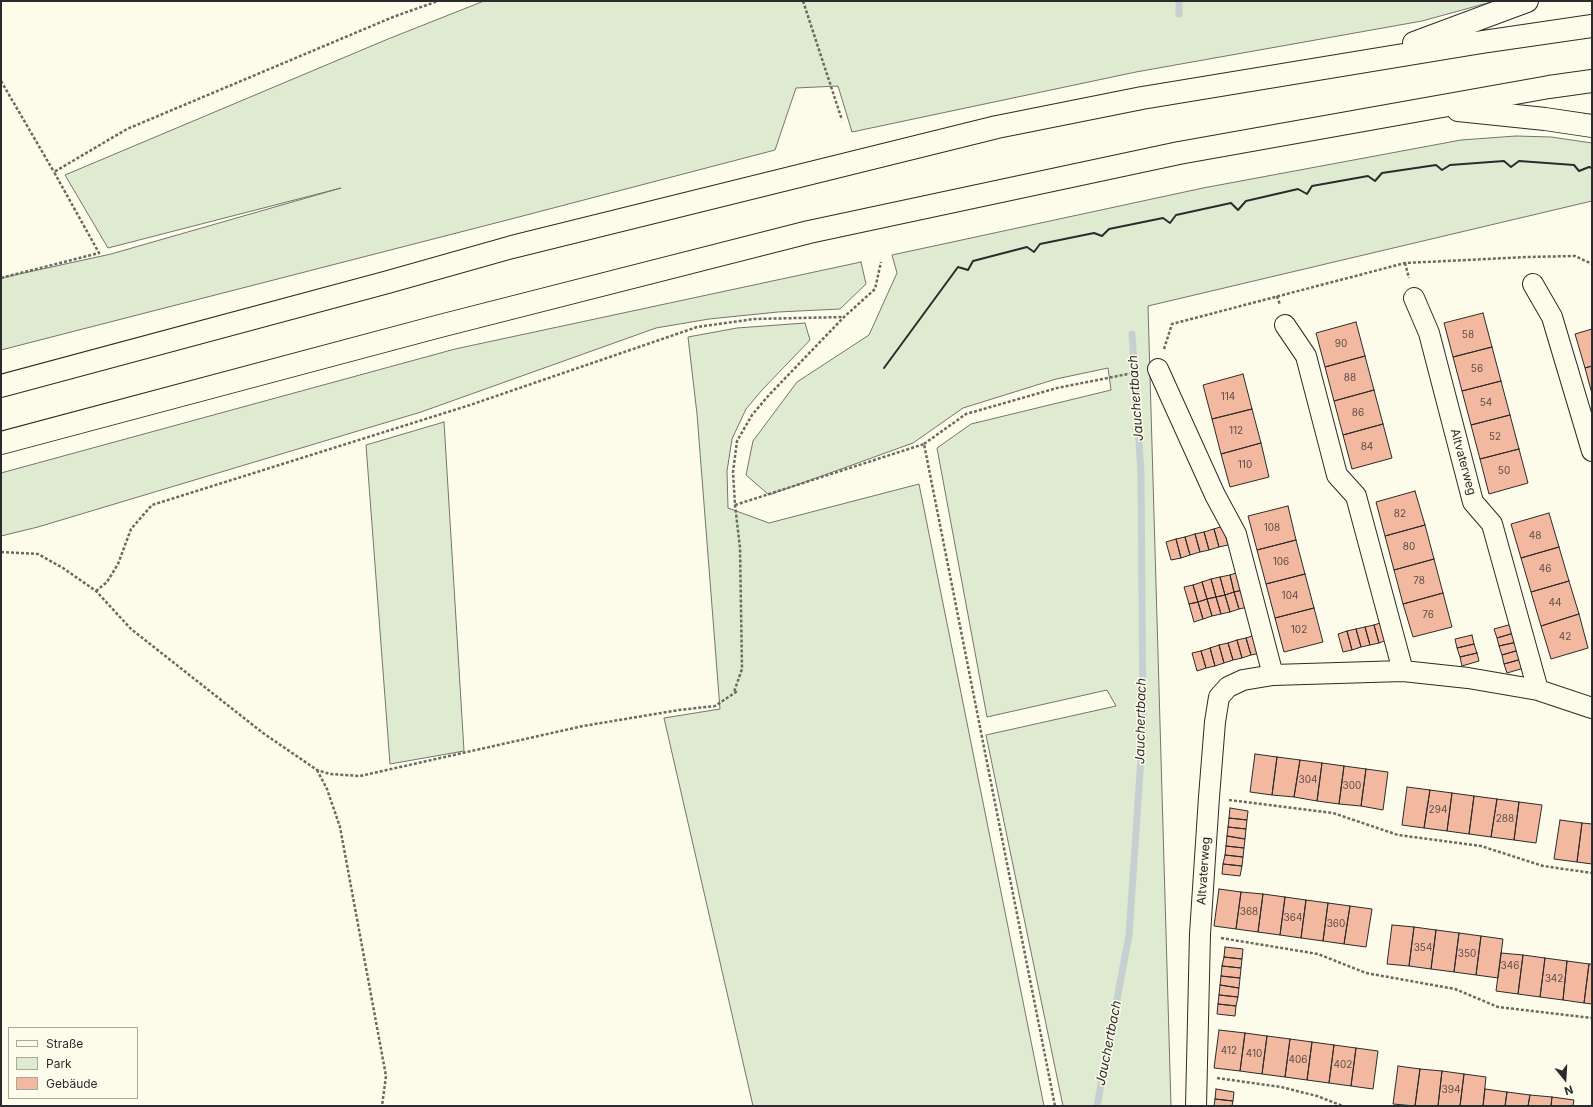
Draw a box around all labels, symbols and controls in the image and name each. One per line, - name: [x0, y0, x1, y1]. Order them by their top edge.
- house number: 58: [1462, 329, 1474, 341]
- house number: 90: [1335, 338, 1347, 350]
- water label: Jauchertbach: [1125, 354, 1147, 442]
- house number: 56: [1471, 363, 1483, 375]
- house number: 88: [1344, 372, 1356, 384]
- house number: 114: [1221, 391, 1235, 403]
- house number: 54: [1480, 397, 1492, 409]
- house number: 86: [1352, 407, 1364, 419]
- house number: 112: [1229, 425, 1243, 437]
- street label: Altvaterweg: [1447, 427, 1479, 497]
- house number: 52: [1489, 431, 1501, 443]
- house number: 84: [1361, 441, 1373, 453]
- house number: 110: [1238, 459, 1252, 471]
- house number: 50: [1498, 465, 1510, 477]
- house number: 82: [1394, 508, 1406, 520]
- house number: 108: [1264, 522, 1280, 534]
- house number: 48: [1529, 530, 1541, 542]
- house number: 80: [1403, 541, 1415, 553]
- house number: 106: [1273, 556, 1289, 568]
- house number: 46: [1539, 563, 1551, 575]
- house number: 78: [1413, 575, 1425, 587]
- house number: 104: [1282, 590, 1298, 602]
- house number: 44: [1549, 597, 1561, 609]
- house number: 76: [1422, 609, 1434, 621]
- house number: 102: [1291, 624, 1307, 636]
- house number: 42: [1559, 631, 1571, 643]
- water label: Jauchertbach: [1132, 678, 1150, 764]
- house number: 304: [1299, 774, 1317, 786]
- house number: 300: [1343, 780, 1361, 792]
- house number: 294: [1429, 804, 1447, 816]
- house number: 288: [1496, 813, 1514, 825]
- street label: Altvaterweg: [1194, 836, 1214, 906]
- house number: 368: [1240, 906, 1258, 918]
- house number: 364: [1284, 912, 1302, 924]
- house number: 360: [1327, 918, 1345, 930]
- house number: 354: [1414, 942, 1432, 954]
- house number: 350: [1458, 948, 1476, 960]
- house number: 346: [1501, 960, 1519, 972]
- house number: 342: [1545, 973, 1563, 985]
- water label: Jauchertbach: [1093, 999, 1125, 1087]
- legend: [8, 1027, 138, 1099]
- text: Straße: [46, 1036, 83, 1051]
- house number: 412: [1221, 1045, 1237, 1057]
- house number: 410: [1246, 1048, 1262, 1060]
- house number: 406: [1289, 1054, 1307, 1066]
- text: Park: [46, 1056, 72, 1071]
- house number: 402: [1334, 1059, 1352, 1071]
- north arrow: [1545, 1059, 1585, 1099]
- text: Gebäude: [46, 1076, 98, 1091]
- text: N: [1563, 1082, 1575, 1098]
- house number: 394: [1442, 1084, 1460, 1096]

